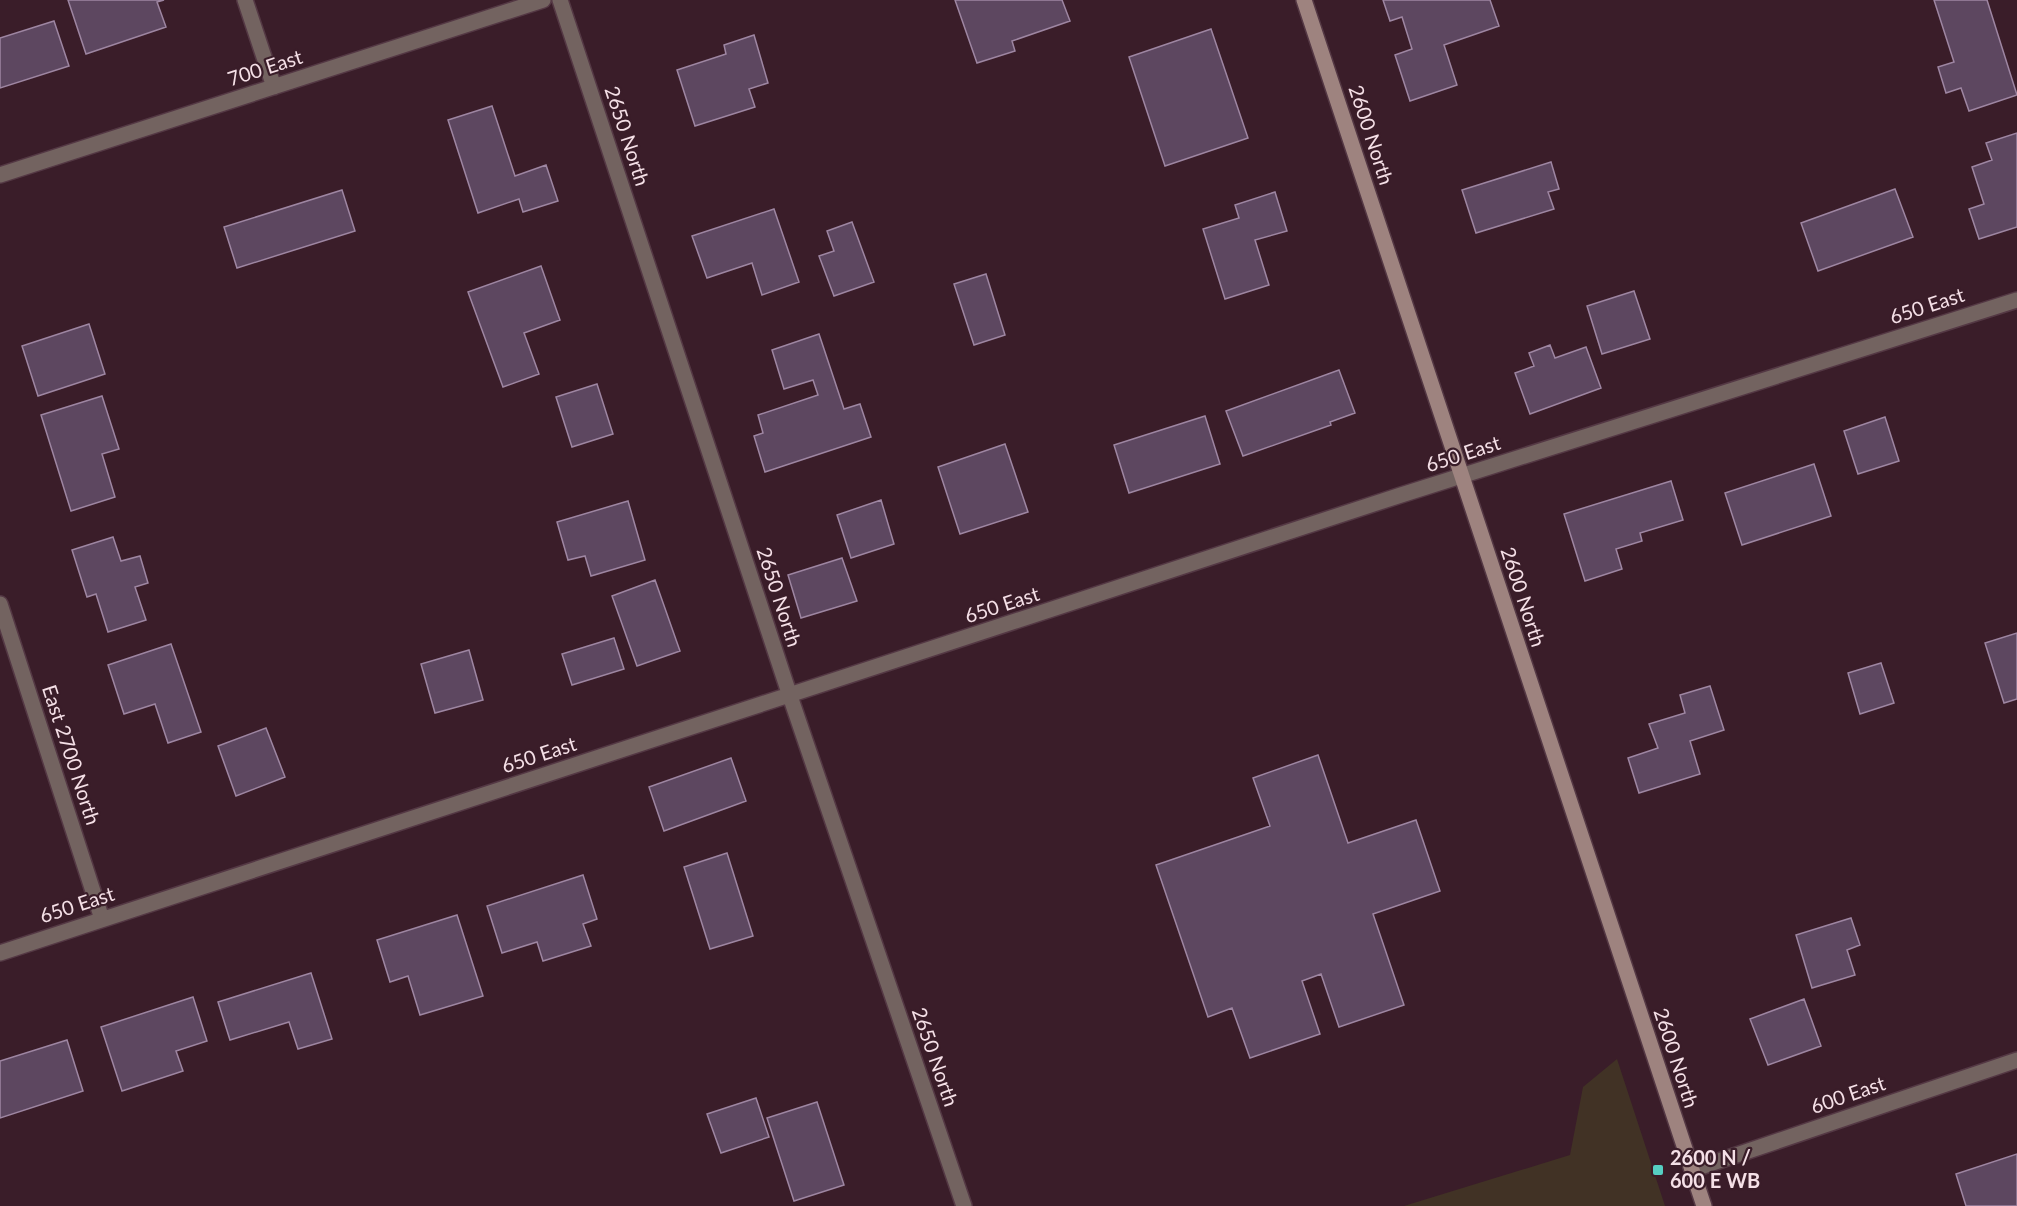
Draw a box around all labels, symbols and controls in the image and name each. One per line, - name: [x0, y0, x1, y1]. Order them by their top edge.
- street label: 700 East: [224, 44, 305, 90]
- street label: 2600 North: [1345, 82, 1399, 188]
- street label: 2650 North: [601, 83, 655, 189]
- street label: 650 East: [1886, 282, 1967, 328]
- street label: 650 East: [1422, 430, 1503, 476]
- street label: 2650 North: [753, 544, 807, 650]
- street label: 2600 North: [1497, 544, 1551, 650]
- street label: 650 East: [961, 581, 1042, 627]
- street label: East 2700 North: [38, 682, 106, 828]
- street label: 650 East: [498, 731, 579, 777]
- street label: 650 East: [36, 881, 117, 927]
- street label: 2650 North: [908, 1004, 964, 1109]
- street label: 2600 North: [1650, 1005, 1704, 1111]
- street label: 600 East: [1807, 1070, 1888, 1118]
- place label: 2600 N / 600 E WB: [1670, 1145, 1760, 1192]
- marker: 2600 N / 600 E WB: [1651, 1163, 1665, 1177]

